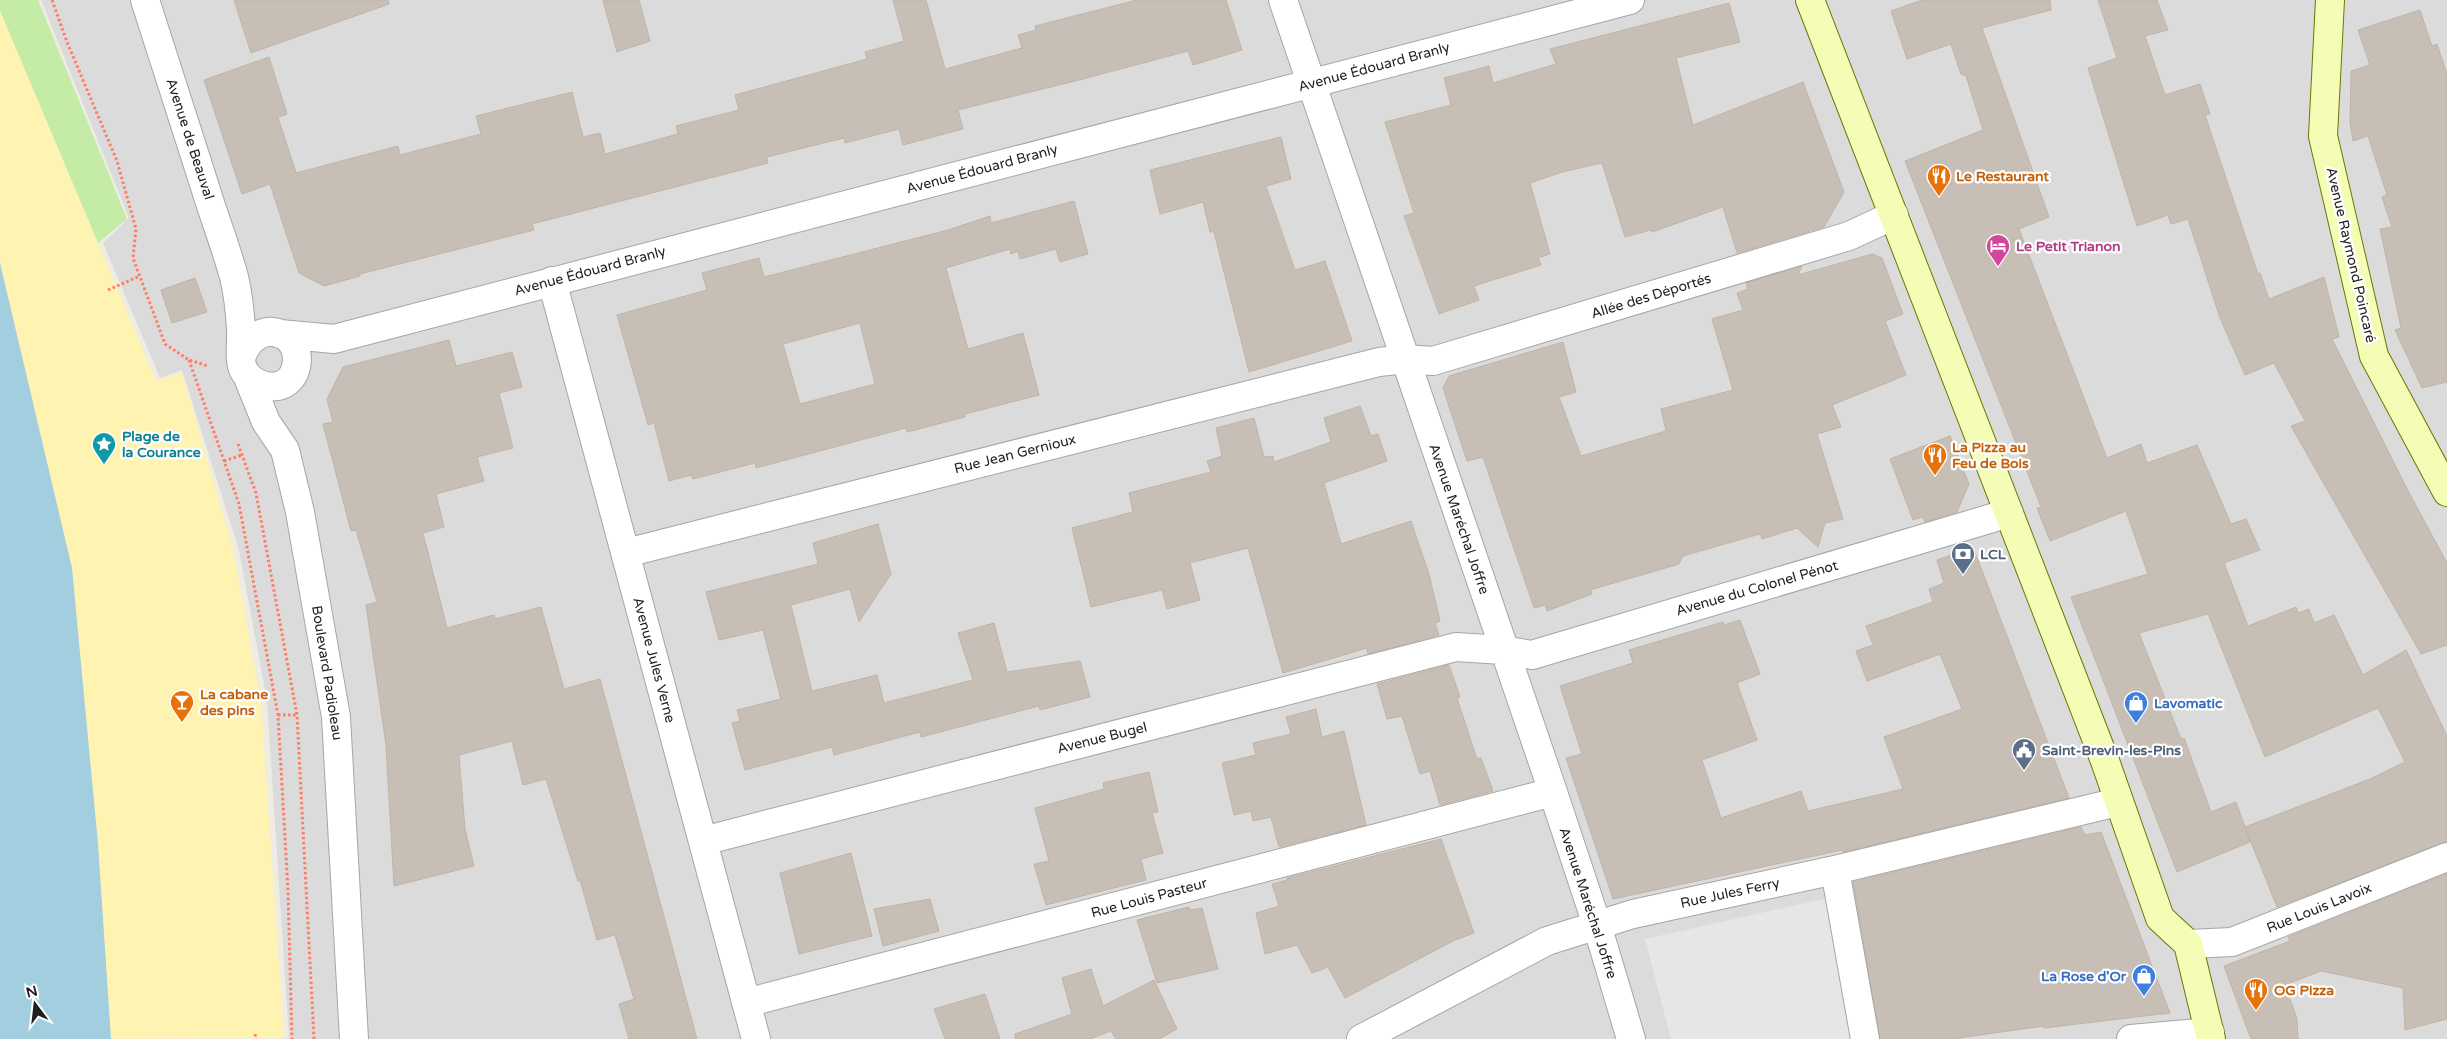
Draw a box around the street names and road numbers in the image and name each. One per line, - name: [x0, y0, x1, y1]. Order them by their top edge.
- street label: Avenue Édouard Branly: [1296, 38, 1452, 95]
- street label: Avenue de Beauval: [162, 76, 218, 202]
- street label: Avenue Édouard Branly: [904, 140, 1060, 197]
- street label: Avenue Raymond Poincaré: [2323, 166, 2379, 344]
- street label: Avenue Édouard Branly: [512, 242, 668, 299]
- street label: Allée des Déportés: [1589, 270, 1713, 322]
- street label: Rue Jean Gernioux: [952, 431, 1078, 477]
- street label: Avenue Maréchal Joffre: [1425, 441, 1493, 597]
- street label: Avenue du Colonel Pénot: [1674, 557, 1841, 619]
- street label: Avenue Jules Verne: [629, 595, 679, 725]
- street label: Boulevard Padioleau: [308, 604, 346, 742]
- street label: Avenue Bugel: [1055, 719, 1149, 757]
- street label: Avenue Maréchal Joffre: [1555, 825, 1621, 981]
- street label: Rue Louis Pasteur: [1089, 874, 1210, 922]
- street label: Rue Jules Ferry: [1679, 874, 1782, 912]
- street label: Rue Louis Lavoix: [2264, 879, 2374, 937]

